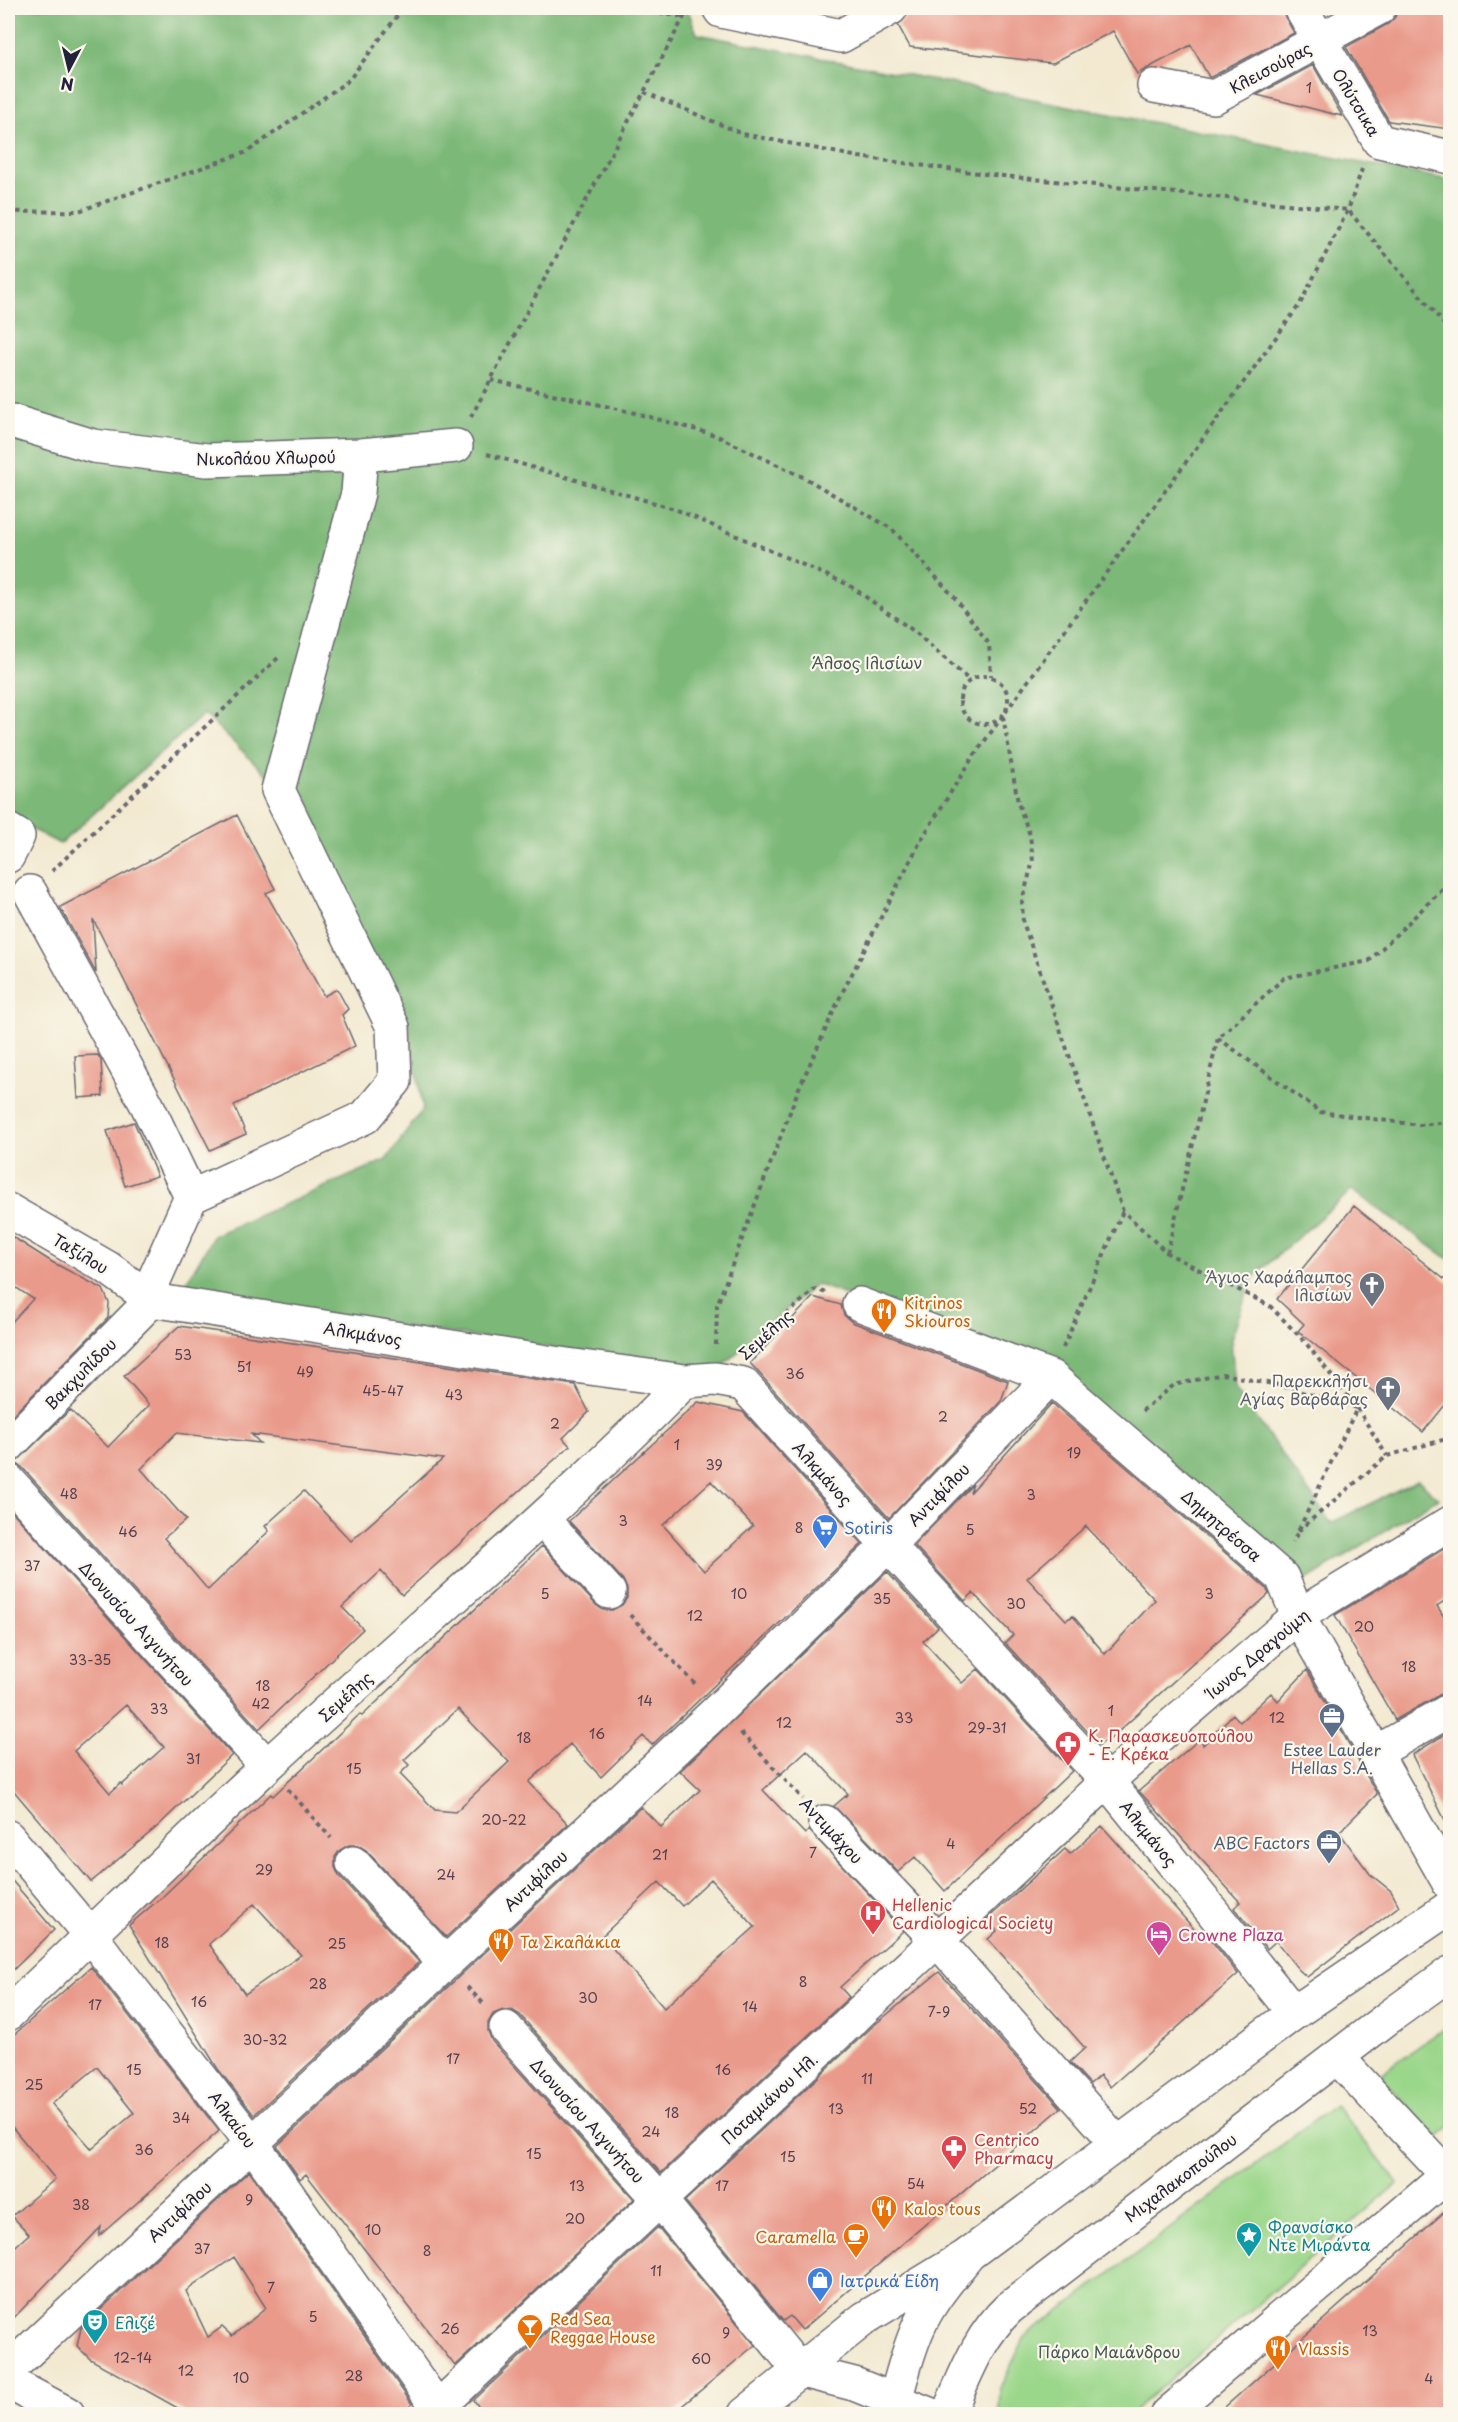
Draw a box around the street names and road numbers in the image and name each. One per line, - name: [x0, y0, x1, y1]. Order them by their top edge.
- street label: Κλεισούρας: [1225, 35, 1315, 99]
- street label: Ολύτσικα: [1327, 63, 1387, 141]
- street label: Νικολάου Χλωρού: [196, 444, 336, 470]
- street label: Ταξίλου: [49, 1227, 113, 1279]
- street label: Σεμέλης: [733, 1303, 797, 1365]
- street label: Αλκμάνος: [322, 1315, 404, 1351]
- street label: Βακχυλίδου: [39, 1332, 121, 1414]
- street label: Αλκμάνος: [788, 1436, 858, 1510]
- street label: Αντιφίλου: [902, 1457, 974, 1531]
- street label: Δημητρέσσα: [1177, 1483, 1267, 1567]
- street label: Διονυσίου Αιγινήτου: [74, 1555, 200, 1691]
- street label: Ίωνος Δραγούμη: [1199, 1603, 1314, 1705]
- street label: Σεμέλης: [313, 1665, 377, 1727]
- street label: Αντιμάχου: [795, 1791, 869, 1869]
- street label: Αλκμάνος: [1115, 1795, 1183, 1871]
- street label: Αντιφίλου: [498, 1844, 572, 1916]
- street label: Ποταμιάνου Ηλ.: [715, 2047, 823, 2149]
- street label: Διονυσίου Αιγινήτου: [525, 2052, 651, 2188]
- street label: Αλκαίου: [204, 2086, 262, 2152]
- street label: Μιχαλακοπούλου: [1119, 2127, 1241, 2227]
- street label: Αντιφίλου: [142, 2175, 216, 2247]

